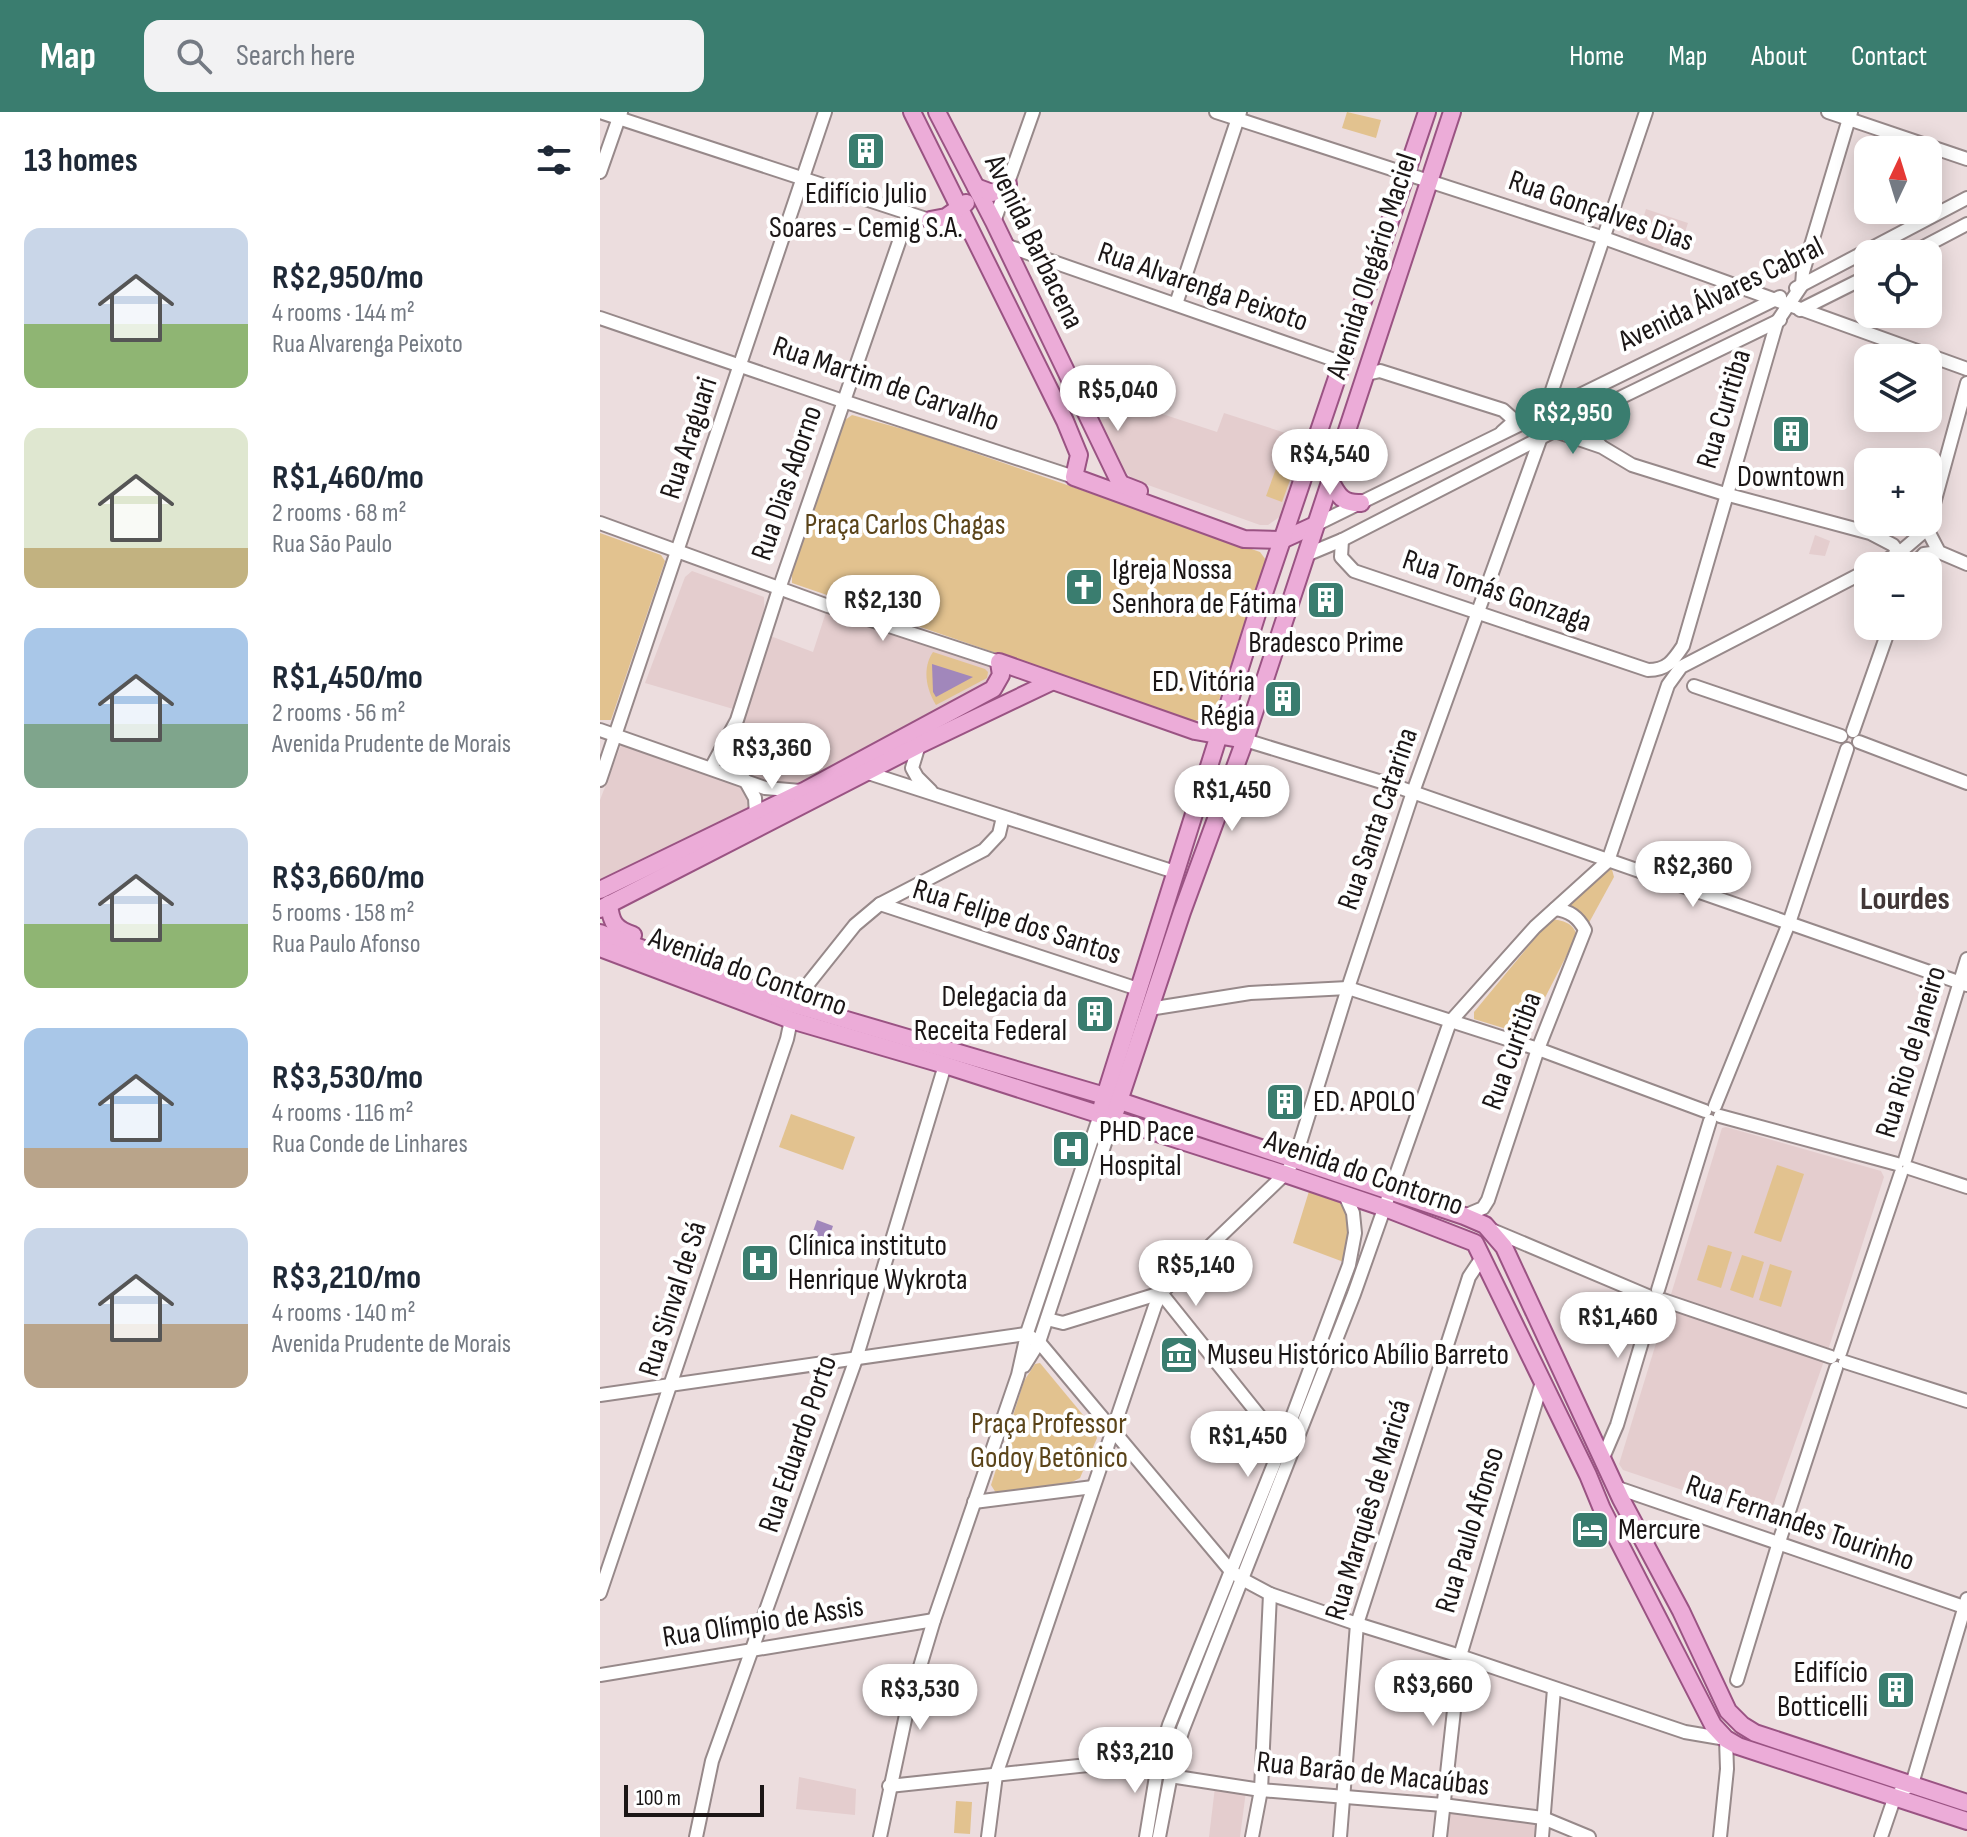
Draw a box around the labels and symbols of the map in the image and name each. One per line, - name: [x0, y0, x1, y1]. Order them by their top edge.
- building icon: Edifício Julio Soares - Cemig S.A.: [845, 130, 887, 172]
- north arrow: [1854, 136, 1942, 224]
- street label: Avenida Barbacena: [976, 148, 1092, 335]
- street label: Avenida Olegário Maciel: [1318, 149, 1425, 384]
- street label: Rua Gonçalves Dias: [1504, 162, 1698, 260]
- place label: Edifício Julio Soares - Cemig S.A.: [769, 176, 963, 246]
- street label: Avenida Álvares Cabral: [1612, 229, 1829, 360]
- street label: Rua Alvarenga Peixoto: [1093, 234, 1313, 340]
- street label: Rua Martim de Carvalho: [768, 328, 1004, 440]
- street label: Rua Curitiba: [1689, 345, 1759, 473]
- pin: R$5,040: [1044, 365, 1192, 433]
- street label: Rua Araguari: [652, 372, 726, 504]
- pin: R$2,950: [1499, 388, 1647, 456]
- street label: Rua Dias Adorno: [744, 401, 830, 565]
- building icon: Downtown: [1770, 413, 1812, 455]
- pin: R$4,540: [1256, 429, 1404, 497]
- place label: Downtown: [1737, 459, 1845, 495]
- park label: Praça Carlos Chagas: [805, 507, 1005, 543]
- street label: Rua Tomás Gonzaga: [1398, 542, 1596, 640]
- place label: Igreja Nossa Senhora de Fátima: [1112, 552, 1297, 622]
- church icon: Igreja Nossa Senhora de Fátima: [1063, 566, 1105, 608]
- pin: R$2,130: [809, 575, 957, 643]
- building icon: Bradesco Prime: [1305, 579, 1347, 621]
- place label: Bradesco Prime: [1248, 625, 1404, 661]
- place label: ED. Vitória Régia: [1152, 664, 1255, 734]
- building icon: ED. Vitória Régia: [1262, 678, 1304, 720]
- pin: R$3,360: [698, 723, 846, 791]
- street label: Rua Santa Catarina: [1330, 723, 1426, 915]
- pin: R$1,450: [1158, 765, 1306, 833]
- pin: R$2,360: [1619, 841, 1767, 909]
- street label: Rua Felipe dos Santos: [908, 871, 1126, 973]
- district label: Lourdes: [1860, 880, 1950, 919]
- street label: Avenida do Contorno: [643, 919, 852, 1024]
- street label: Rua Rio de Janeiro: [1868, 962, 1954, 1142]
- place label: Delegacia da Receita Federal: [914, 979, 1067, 1049]
- street label: Rua Curitiba: [1474, 987, 1550, 1115]
- building icon: Delegacia da Receita Federal: [1074, 993, 1116, 1035]
- building icon: ED. APOLO: [1264, 1081, 1306, 1123]
- place label: ED. APOLO: [1313, 1084, 1415, 1120]
- place label: PHD Pace Hospital: [1099, 1114, 1194, 1184]
- street label: Avenida do Contorno: [1259, 1122, 1468, 1224]
- hospital icon: PHD Pace Hospital: [1050, 1128, 1092, 1170]
- street label: Rua Sinval de Sá: [631, 1217, 715, 1381]
- place label: Clínica instituto Henrique Wykrota: [788, 1228, 968, 1298]
- pin: R$5,140: [1122, 1240, 1270, 1308]
- hospital icon: Clínica instituto Henrique Wykrota: [739, 1242, 781, 1284]
- pin: R$1,460: [1544, 1292, 1692, 1360]
- museum icon: Museu Histórico Abílio Barreto: [1158, 1334, 1200, 1376]
- place label: Museu Histórico Abílio Barreto: [1207, 1337, 1509, 1373]
- street label: Rua Eduardo Porto: [751, 1351, 845, 1537]
- street label: Rua Marquês de Maricá: [1317, 1395, 1419, 1625]
- park label: Praça Professor Godoy Betônico: [970, 1406, 1128, 1476]
- pin: R$1,450: [1174, 1411, 1322, 1479]
- street label: Rua Paulo Afonso: [1428, 1443, 1512, 1617]
- street label: Rua Fernandes Tourinho: [1681, 1467, 1919, 1579]
- hotel icon: Mercure: [1569, 1509, 1611, 1551]
- place label: Mercure: [1618, 1512, 1701, 1548]
- street label: Rua Olímpio de Assis: [660, 1588, 866, 1656]
- place label: Edifício Botticelli: [1777, 1655, 1868, 1725]
- pin: R$3,660: [1359, 1660, 1507, 1728]
- pin: R$3,530: [846, 1664, 994, 1732]
- building icon: Edifício Botticelli: [1875, 1669, 1917, 1711]
- pin: R$3,210: [1061, 1727, 1209, 1795]
- street label: Rua Barão de Macaúbas: [1255, 1744, 1491, 1804]
- scale bar: [624, 1781, 764, 1817]

